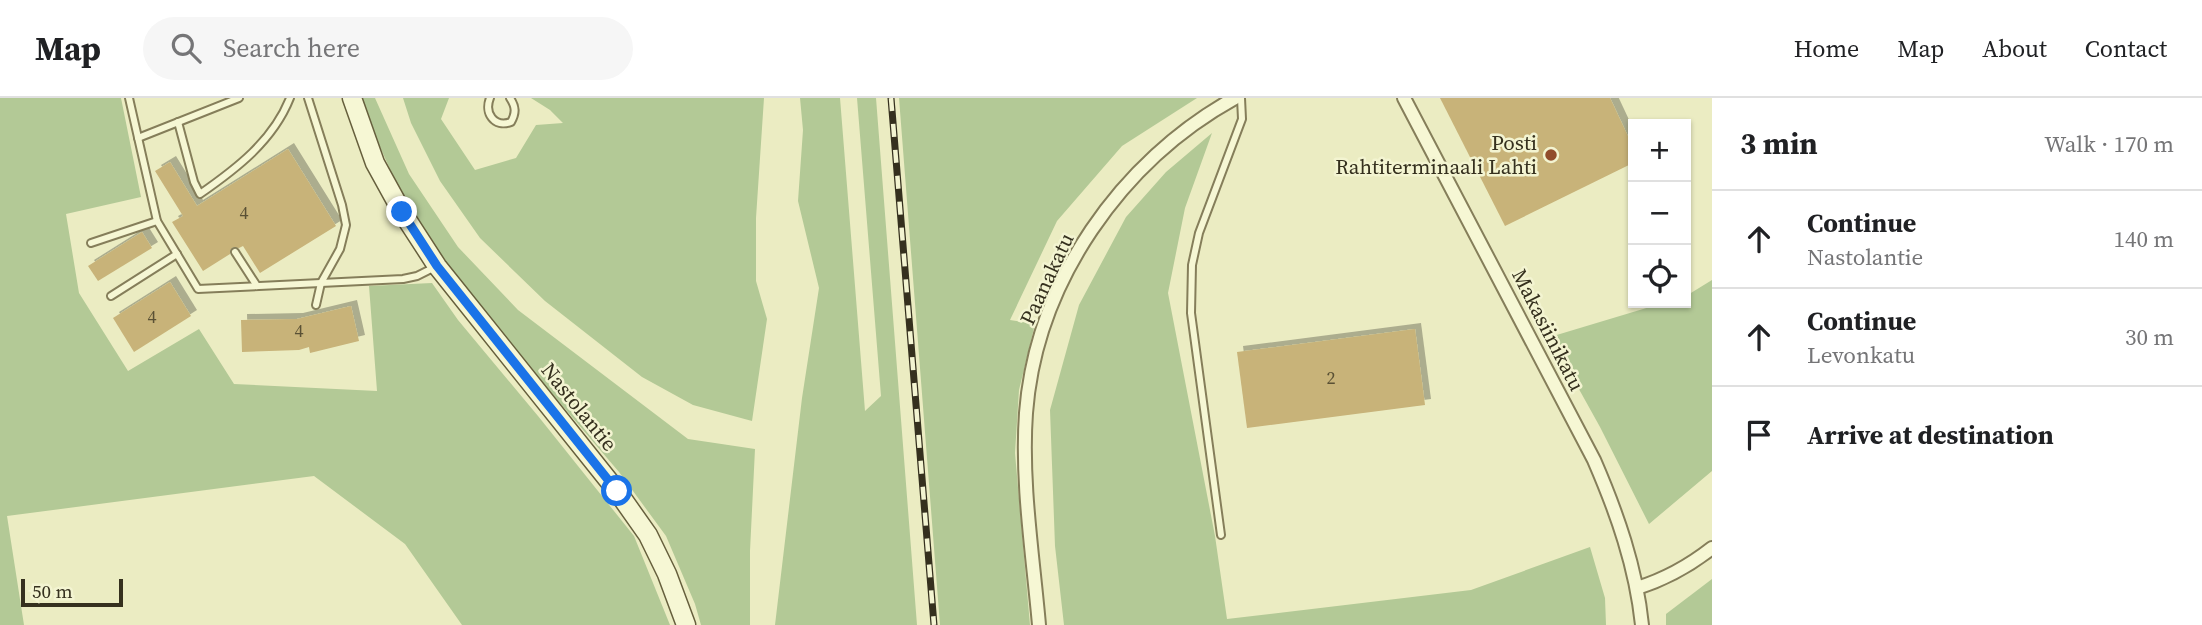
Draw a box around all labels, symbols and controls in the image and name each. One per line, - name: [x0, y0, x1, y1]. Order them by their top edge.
- search box: [143, 17, 633, 80]
- text: Map: [35, 26, 101, 71]
- icon: search: [167, 29, 205, 67]
- text: Search here: [223, 30, 360, 66]
- text: Home: [1794, 32, 1859, 65]
- text: Map: [1897, 32, 1944, 65]
- text: About: [1982, 32, 2047, 65]
- text: Contact: [2085, 32, 2167, 65]
- map controls: [1628, 119, 1691, 308]
- button: +: [1628, 119, 1691, 182]
- text: 3 min: [1740, 123, 1818, 164]
- place label: Posti Rahtiterminaali Lahti: [1335, 128, 1537, 181]
- text: Walk · 170 m: [2044, 128, 2174, 160]
- marker: Posti Rahtiterminaali Lahti: [1543, 147, 1559, 163]
- button: −: [1628, 182, 1691, 245]
- route end: [386, 196, 417, 227]
- house number: 4: [240, 200, 249, 225]
- text: Continue: [1807, 205, 1916, 241]
- icon: ahead: [1740, 220, 1778, 258]
- text: 140 m: [2113, 223, 2174, 255]
- street label: Paanakatu: [1013, 228, 1080, 329]
- text: Nastolantie: [1807, 241, 1923, 273]
- button: locate: [1628, 245, 1691, 308]
- street label: Makasiinikatu: [1505, 264, 1592, 396]
- text: Continue: [1807, 303, 1916, 339]
- house number: 4: [148, 304, 157, 329]
- house number: 4: [295, 318, 304, 343]
- icon: ahead: [1740, 318, 1778, 356]
- text: 30 m: [2125, 321, 2174, 353]
- text: Levonkatu: [1807, 339, 1915, 371]
- street label: Nastolantie: [535, 356, 624, 457]
- house number: 2: [1327, 365, 1336, 390]
- icon: arrive: [1740, 416, 1778, 454]
- text: Arrive at destination: [1807, 417, 2054, 453]
- route start: [601, 475, 632, 506]
- scale bar: [21, 576, 122, 608]
- text: 50 m: [32, 578, 73, 604]

